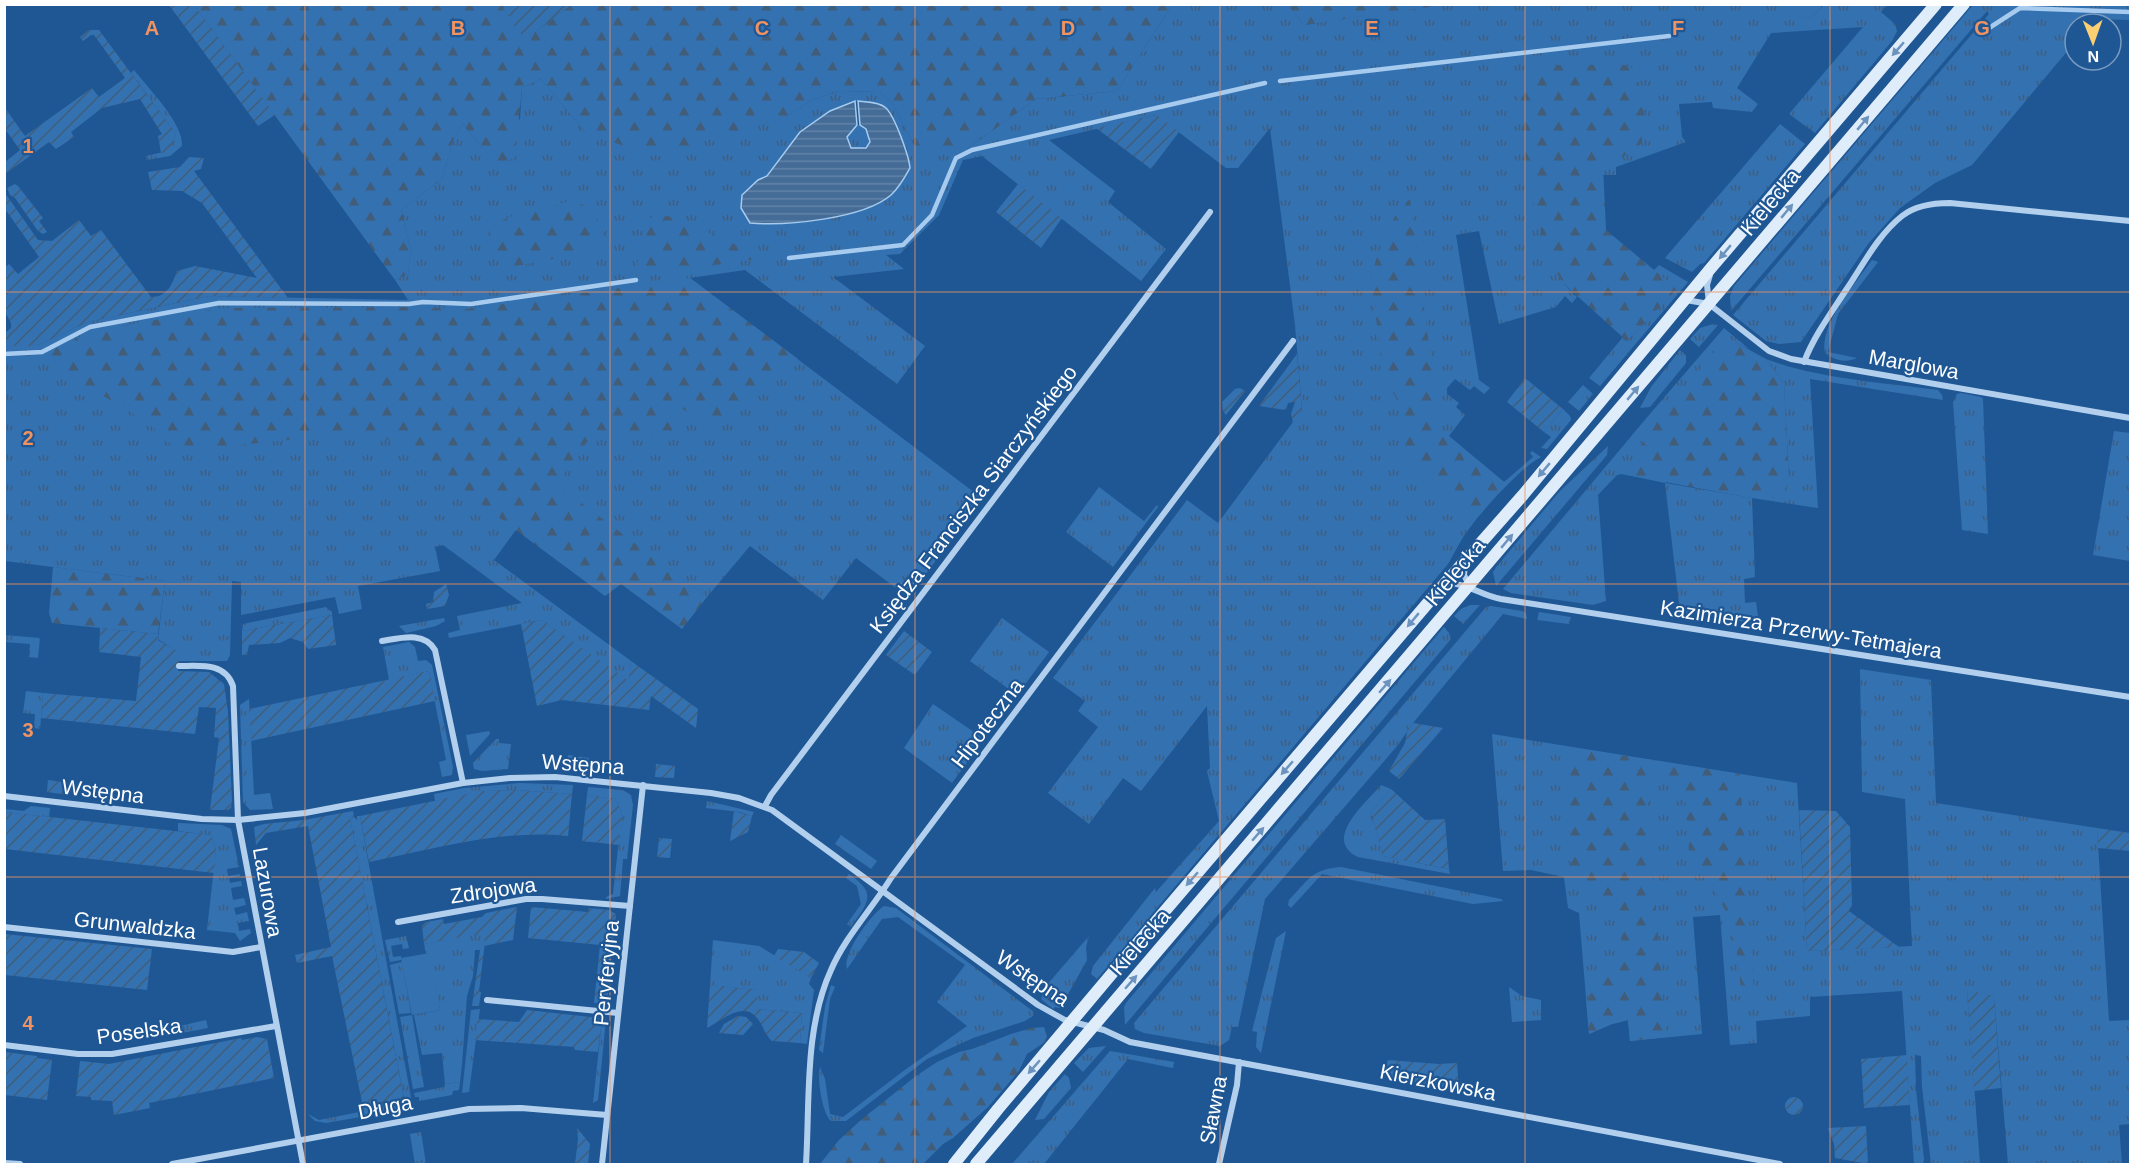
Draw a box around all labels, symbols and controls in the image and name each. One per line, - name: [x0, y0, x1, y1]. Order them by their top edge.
- north arrow: [2063, 12, 2123, 72]
- text: A: [145, 17, 159, 39]
- text: B: [451, 17, 465, 39]
- text: C: [755, 17, 769, 39]
- text: D: [1061, 17, 1075, 39]
- text: E: [1365, 17, 1379, 39]
- text: F: [1672, 17, 1684, 39]
- text: G: [1974, 17, 1990, 39]
- one-way arrow: [1892, 41, 1905, 56]
- text: N: [2087, 48, 2099, 65]
- one-way arrow: [1856, 116, 1869, 131]
- text: 1: [22, 135, 34, 157]
- street label: Kielecka: [1736, 164, 1805, 240]
- one-way arrow: [1781, 203, 1794, 219]
- one-way arrow: [1719, 244, 1732, 259]
- street label: Marglowa: [1867, 345, 1961, 383]
- street label: Księdza Franciszka Siarczyńskiego: [865, 361, 1081, 637]
- one-way arrow: [1627, 385, 1640, 401]
- text: 2: [22, 427, 34, 449]
- one-way arrow: [1538, 462, 1551, 477]
- street label: Kielecka: [1421, 534, 1490, 610]
- one-way arrow: [1500, 534, 1513, 549]
- street label: Kazimierza Przerwy-Tetmajera: [1659, 595, 1944, 663]
- one-way arrow: [1407, 612, 1420, 628]
- street label: Hipoteczna: [946, 674, 1028, 772]
- one-way arrow: [1378, 678, 1391, 694]
- text: 3: [22, 719, 34, 741]
- street label: Wstępna: [541, 750, 625, 778]
- one-way arrow: [1281, 760, 1294, 775]
- street label: Wstępna: [60, 775, 146, 808]
- one-way arrow: [1251, 827, 1264, 842]
- street label: Lazurowa: [249, 845, 287, 939]
- one-way arrow: [1186, 871, 1199, 886]
- street label: Zdrojowa: [449, 873, 538, 907]
- street label: Kielecka: [1105, 904, 1175, 980]
- street label: Grunwaldzka: [73, 907, 197, 943]
- street label: Peryferyjna: [589, 919, 623, 1027]
- street label: Wstępna: [992, 945, 1074, 1011]
- one-way arrow: [1124, 975, 1137, 990]
- text: 4: [22, 1012, 34, 1034]
- street label: Poselska: [95, 1014, 183, 1048]
- one-way arrow: [1028, 1059, 1041, 1074]
- street label: Kierzkowska: [1378, 1059, 1498, 1105]
- street label: Sławna: [1195, 1074, 1231, 1146]
- street label: Długa: [356, 1090, 414, 1124]

